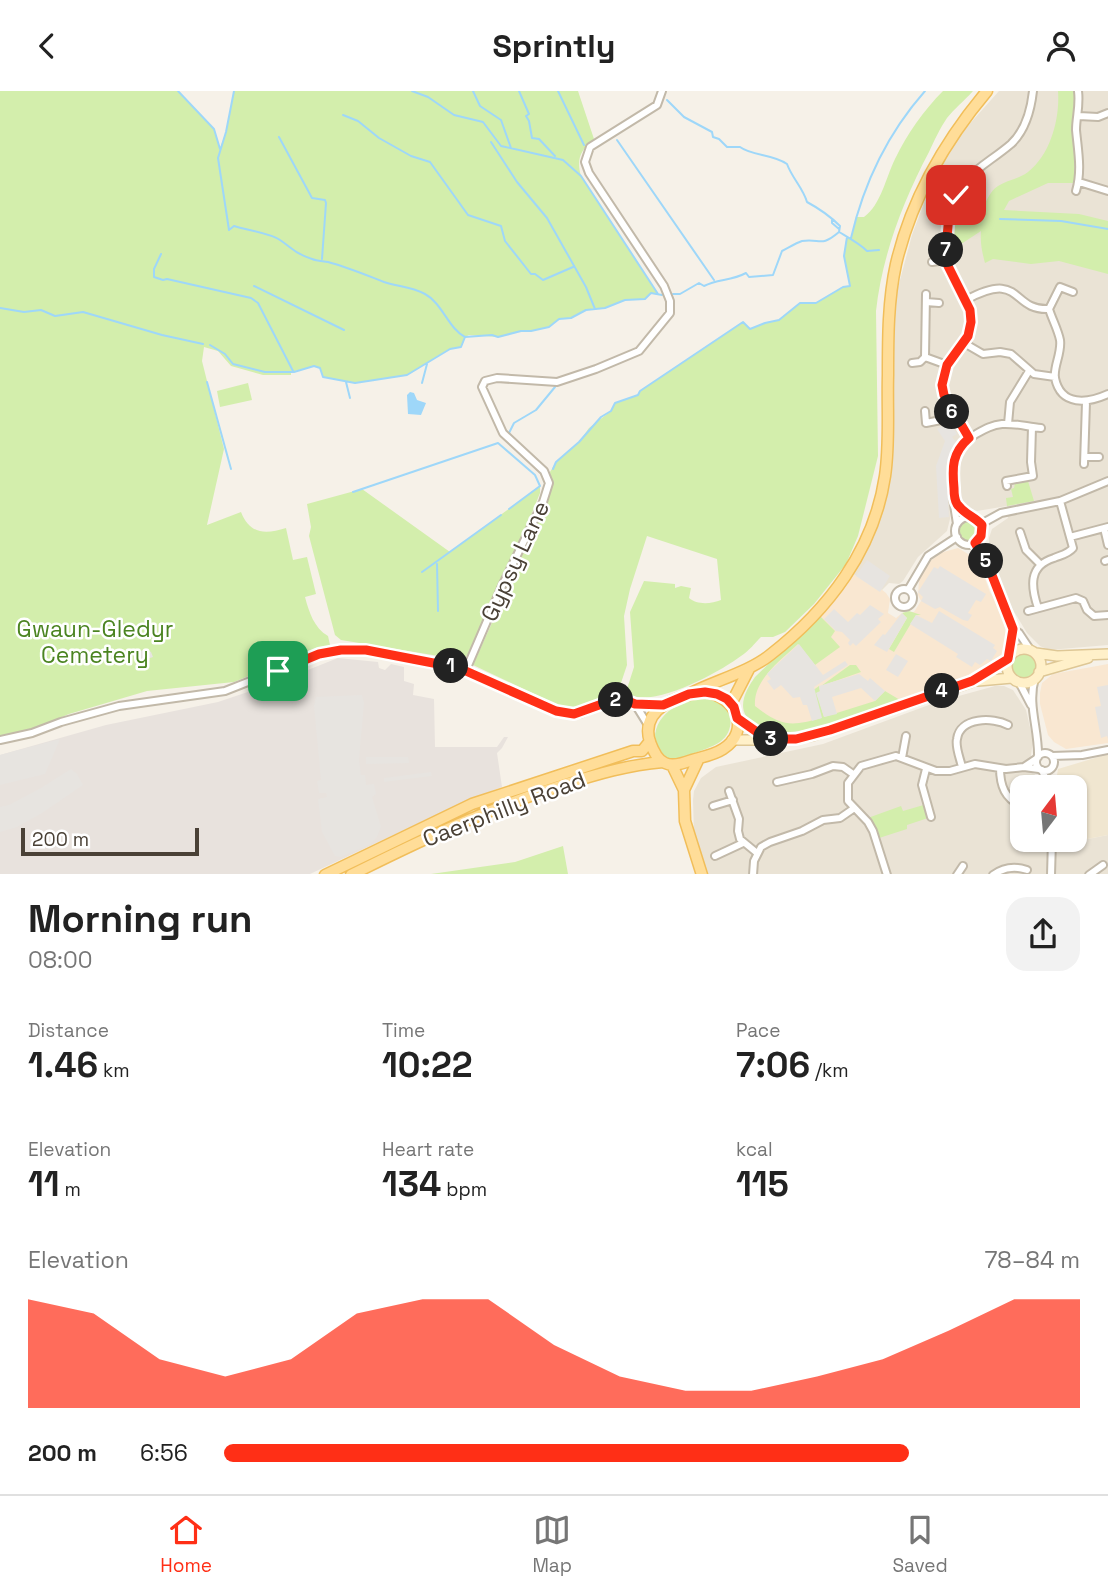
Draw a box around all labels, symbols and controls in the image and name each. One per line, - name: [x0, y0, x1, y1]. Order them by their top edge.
- text: Sprintly: [492, 26, 616, 66]
- icon: back: [28, 27, 66, 65]
- icon: person: [1042, 27, 1080, 65]
- pin: [926, 165, 986, 225]
- icon: check: [937, 176, 975, 214]
- pin: 7: [928, 233, 964, 267]
- text: 7: [940, 237, 951, 262]
- pin: 6: [934, 395, 970, 429]
- text: 6: [946, 399, 957, 424]
- street label: Gypsy Lane: [474, 496, 556, 626]
- pin: 5: [968, 543, 1004, 579]
- text: 5: [980, 548, 991, 573]
- park label: Gwaun-Gledyr Cemetery: [17, 614, 173, 670]
- pin: [248, 641, 308, 701]
- pin: 1: [434, 649, 468, 683]
- icon: arrive: [259, 652, 297, 690]
- text: 1: [446, 653, 455, 678]
- pin: 4: [925, 673, 960, 709]
- text: 4: [935, 678, 948, 703]
- pin: 2: [598, 683, 634, 717]
- text: 2: [610, 687, 621, 712]
- pin: 3: [754, 721, 788, 757]
- text: 3: [765, 726, 776, 751]
- street label: Caerphilly Road: [418, 764, 590, 854]
- north arrow: [1010, 775, 1087, 852]
- map controls: [1010, 775, 1087, 852]
- scale bar: [21, 825, 200, 857]
- text: 200 m: [32, 827, 89, 852]
- text: Morning run: [28, 895, 253, 943]
- button: share: [1006, 897, 1080, 971]
- text: 08:00: [28, 945, 92, 975]
- text: Distance: [28, 1018, 109, 1043]
- text: Time: [382, 1018, 425, 1043]
- text: Pace: [736, 1018, 780, 1043]
- text: 1.46: [28, 1043, 98, 1087]
- text: 10:22: [382, 1043, 473, 1087]
- text: 7:06: [736, 1043, 810, 1087]
- text: km: [98, 1058, 130, 1083]
- text: /km: [810, 1058, 849, 1083]
- text: Elevation: [28, 1137, 111, 1162]
- text: Heart rate: [382, 1137, 474, 1162]
- text: kcal: [736, 1137, 773, 1162]
- text: 11: [28, 1162, 60, 1206]
- text: 134: [382, 1162, 441, 1206]
- text: 115: [736, 1162, 789, 1206]
- text: m: [60, 1177, 81, 1202]
- text: bpm: [441, 1177, 487, 1202]
- text: Elevation: [28, 1245, 129, 1275]
- text: 78–84 m: [984, 1245, 1080, 1275]
- text: 200 m: [28, 1438, 97, 1468]
- text: 6:56: [140, 1438, 188, 1468]
- tab: Home: [160, 1511, 212, 1578]
- tab: Map: [532, 1511, 572, 1578]
- tab: Saved: [892, 1511, 948, 1578]

